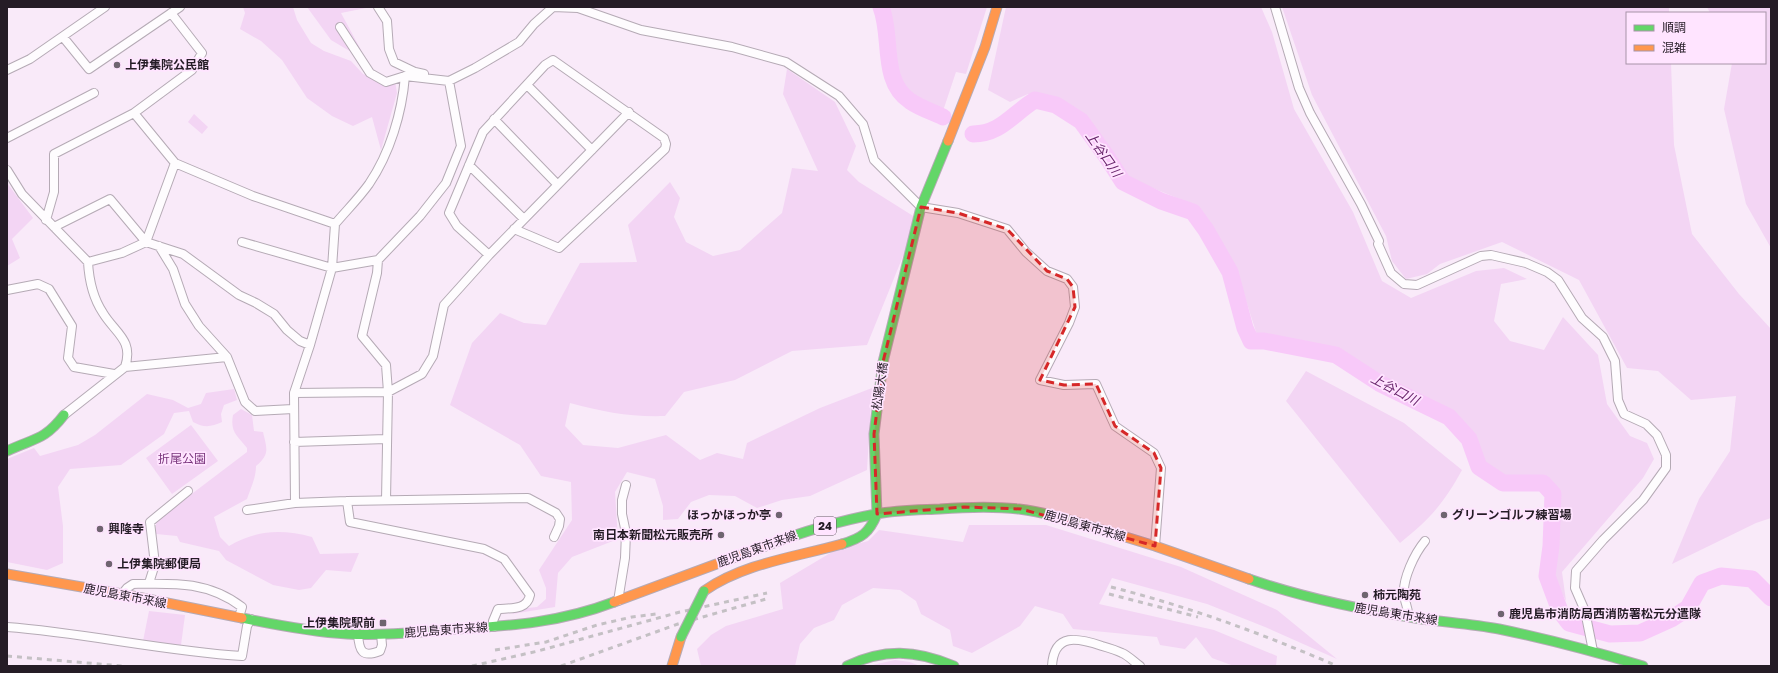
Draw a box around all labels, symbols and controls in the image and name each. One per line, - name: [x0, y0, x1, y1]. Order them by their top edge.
- legend: [1626, 12, 1766, 64]
- text: 順調: [1662, 20, 1686, 35]
- text: 混雑: [1662, 40, 1686, 55]
- place label: 上伊集院公民館: [125, 57, 209, 72]
- marker: 上伊集院公民館: [112, 60, 122, 70]
- water label: 上谷口川: [1083, 128, 1127, 182]
- street label: 松陽大橋: [869, 361, 890, 411]
- water label: 上谷口川: [1368, 370, 1423, 409]
- park label: 折尾公園: [158, 451, 206, 466]
- place label: ほっかほっか亭: [687, 507, 771, 522]
- street label: 鹿児島東市来線: [1043, 507, 1128, 544]
- place label: グリーンゴルフ練習場: [1452, 507, 1571, 522]
- marker: ほっかほっか亭: [774, 510, 784, 520]
- marker: グリーンゴルフ練習場: [1439, 510, 1449, 520]
- road number: 24: [814, 517, 836, 535]
- place label: 興隆寺: [108, 521, 144, 536]
- marker: 興隆寺: [95, 524, 105, 534]
- place label: 南日本新聞松元販売所: [593, 527, 713, 542]
- street label: 鹿児島東市来線: [715, 527, 799, 570]
- marker: 南日本新聞松元販売所: [716, 530, 726, 540]
- place label: 上伊集院郵便局: [117, 556, 201, 571]
- marker: 上伊集院郵便局: [104, 559, 114, 569]
- street label: 鹿児島東市来線: [82, 580, 168, 611]
- place label: 柿元陶苑: [1373, 587, 1421, 602]
- marker: 柿元陶苑: [1360, 590, 1370, 600]
- street label: 鹿児島東市来線: [1353, 600, 1439, 627]
- place label: 鹿児島市消防局西消防署松元分遣隊: [1509, 606, 1701, 621]
- marker: 鹿児島市消防局西消防署松元分遣隊: [1496, 609, 1506, 619]
- place label: 上伊集院駅前: [303, 615, 375, 630]
- marker: 上伊集院駅前: [378, 618, 388, 628]
- street label: 鹿児島東市来線: [404, 619, 488, 640]

